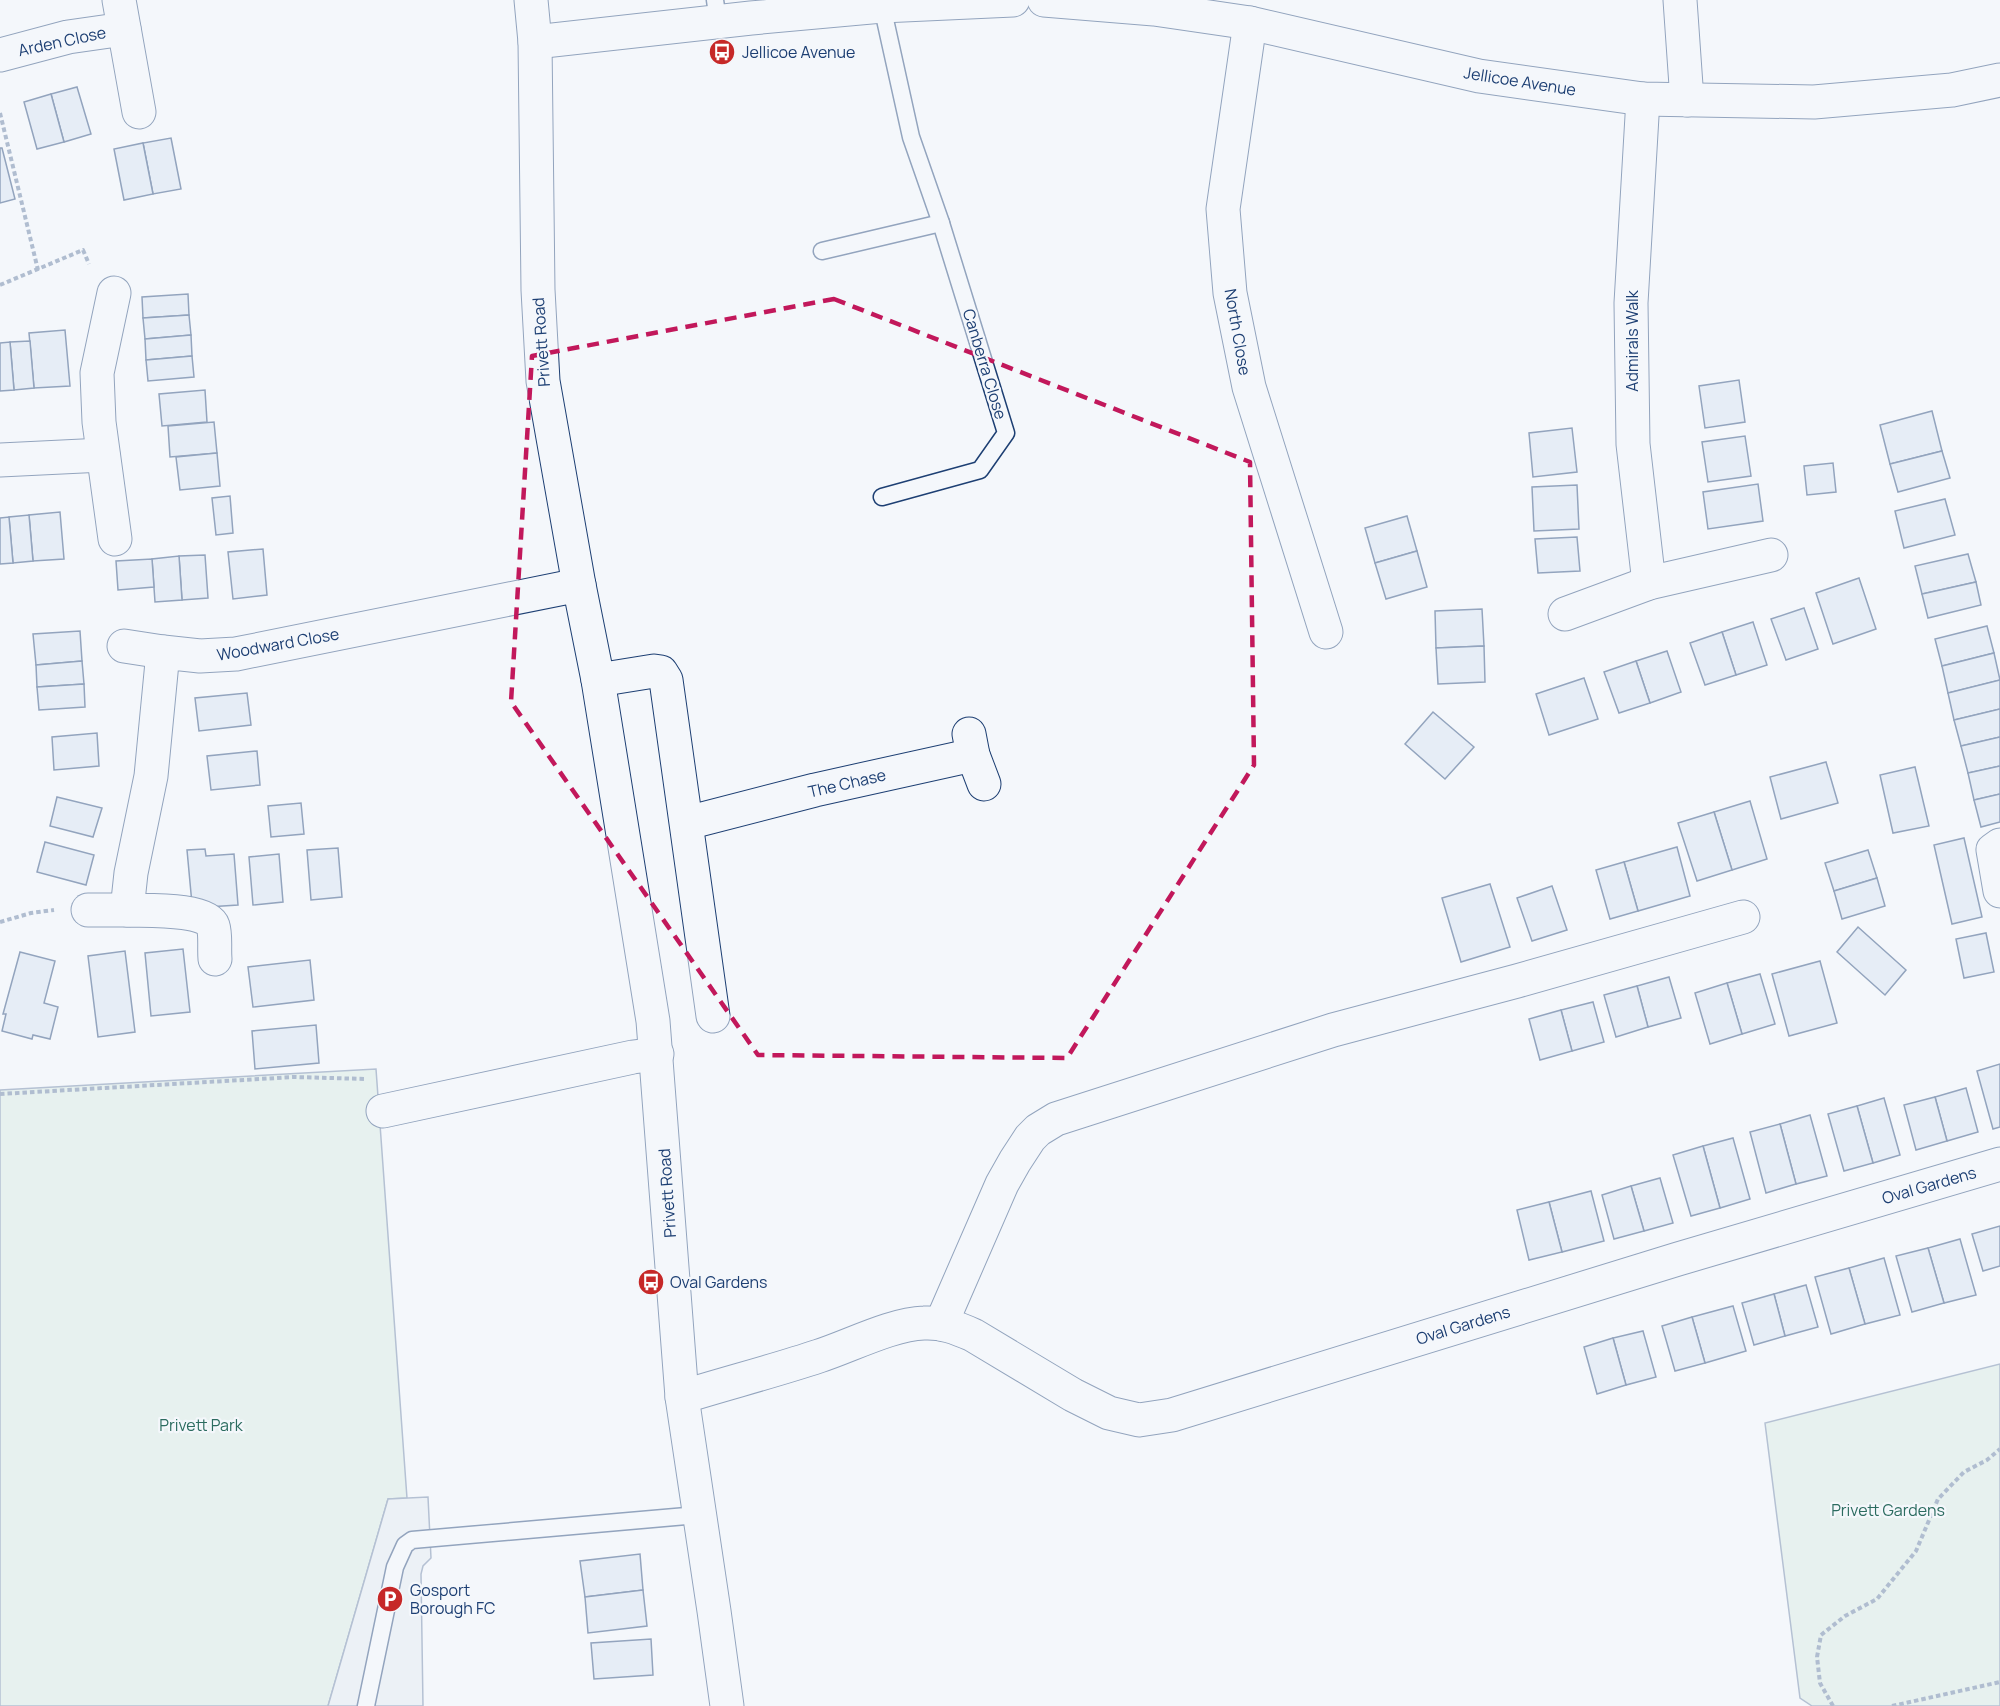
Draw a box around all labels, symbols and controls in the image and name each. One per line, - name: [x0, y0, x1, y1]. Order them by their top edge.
- street label: Arden Close: [16, 21, 108, 61]
- bus stop icon: Jellicoe Avenue: [707, 37, 737, 67]
- place label: Jellicoe Avenue: [742, 41, 855, 63]
- street label: Jellicoe Avenue: [1462, 61, 1578, 101]
- street label: North Close: [1220, 287, 1256, 377]
- street label: Admirals Walk: [1621, 289, 1643, 392]
- street label: Privett Road: [527, 297, 555, 387]
- street label: Canberra Close: [958, 306, 1012, 422]
- street label: Woodward Close: [215, 622, 341, 666]
- street label: The Chase: [806, 763, 888, 803]
- street label: Privett Road: [653, 1148, 681, 1238]
- street label: Oval Gardens: [1879, 1161, 1979, 1209]
- bus stop icon: Oval Gardens: [636, 1267, 666, 1297]
- place label: Oval Gardens: [670, 1271, 767, 1293]
- street label: Oval Gardens: [1413, 1300, 1513, 1350]
- park label: Privett Park: [159, 1414, 244, 1436]
- park label: Privett Gardens: [1831, 1499, 1945, 1521]
- place label: Gosport Borough FC: [410, 1579, 496, 1619]
- parking icon: Gosport Borough FC: [375, 1584, 405, 1614]

